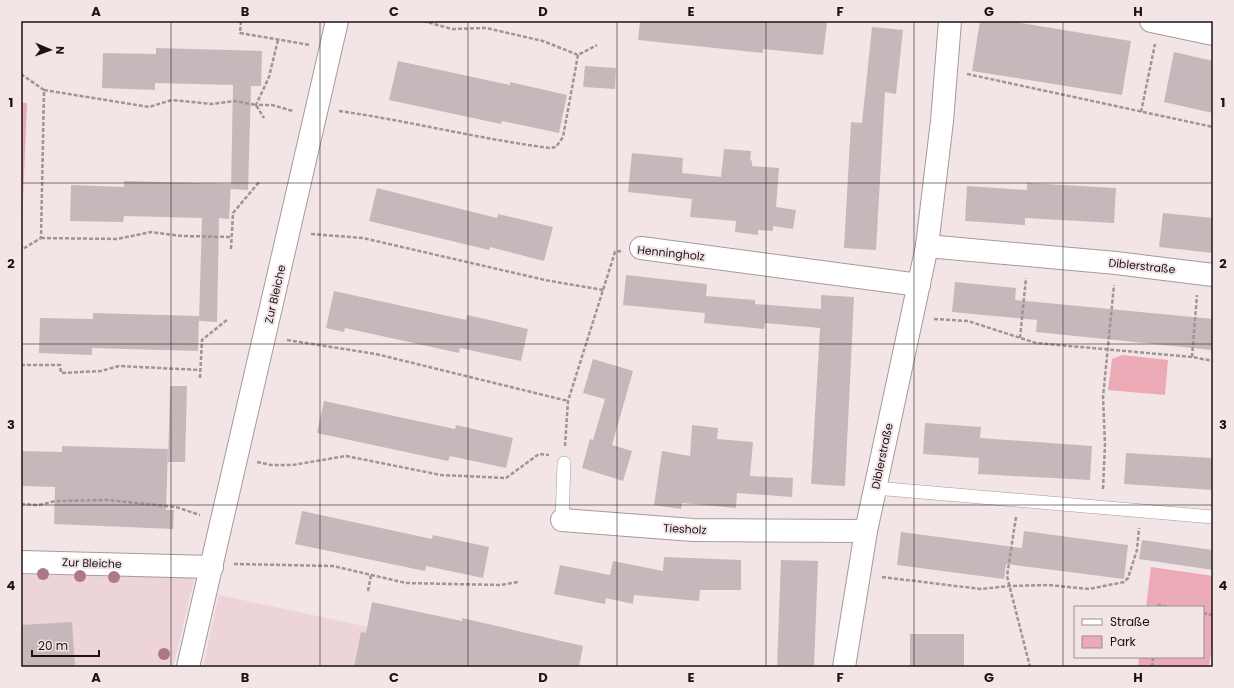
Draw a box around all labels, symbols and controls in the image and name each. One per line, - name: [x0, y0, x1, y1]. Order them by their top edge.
- text: A: [91, 2, 101, 21]
- text: B: [241, 2, 250, 21]
- text: C: [389, 2, 399, 21]
- text: D: [538, 2, 548, 21]
- text: E: [687, 2, 695, 21]
- text: F: [836, 2, 844, 21]
- text: G: [984, 2, 994, 21]
- text: H: [1133, 2, 1143, 21]
- north arrow: [30, 30, 70, 70]
- text: N: [52, 46, 68, 55]
- text: 1: [9, 93, 13, 112]
- text: 1: [1221, 93, 1225, 112]
- street label: Henningholz: [637, 242, 705, 264]
- text: 2: [7, 254, 15, 273]
- text: 2: [1219, 254, 1227, 273]
- street label: Diblerstraße: [1108, 255, 1176, 277]
- street label: Zur Bleiche: [261, 263, 290, 325]
- text: 3: [7, 415, 15, 434]
- text: 3: [1219, 415, 1227, 434]
- street label: Diblerstraße: [867, 421, 897, 491]
- street label: Tiesholz: [663, 520, 707, 538]
- street label: Zur Bleiche: [62, 554, 122, 572]
- text: 4: [7, 576, 16, 595]
- text: 4: [1219, 576, 1228, 595]
- legend: [1074, 606, 1204, 658]
- text: Straße: [1110, 613, 1150, 630]
- scale bar: [32, 632, 99, 658]
- text: Park: [1110, 633, 1137, 650]
- text: 20 m: [38, 637, 68, 654]
- text: A: [91, 668, 101, 687]
- text: B: [241, 668, 250, 687]
- text: C: [389, 668, 399, 687]
- text: D: [538, 668, 548, 687]
- text: E: [687, 668, 695, 687]
- text: F: [836, 668, 844, 687]
- text: G: [984, 668, 994, 687]
- text: H: [1133, 668, 1143, 687]

